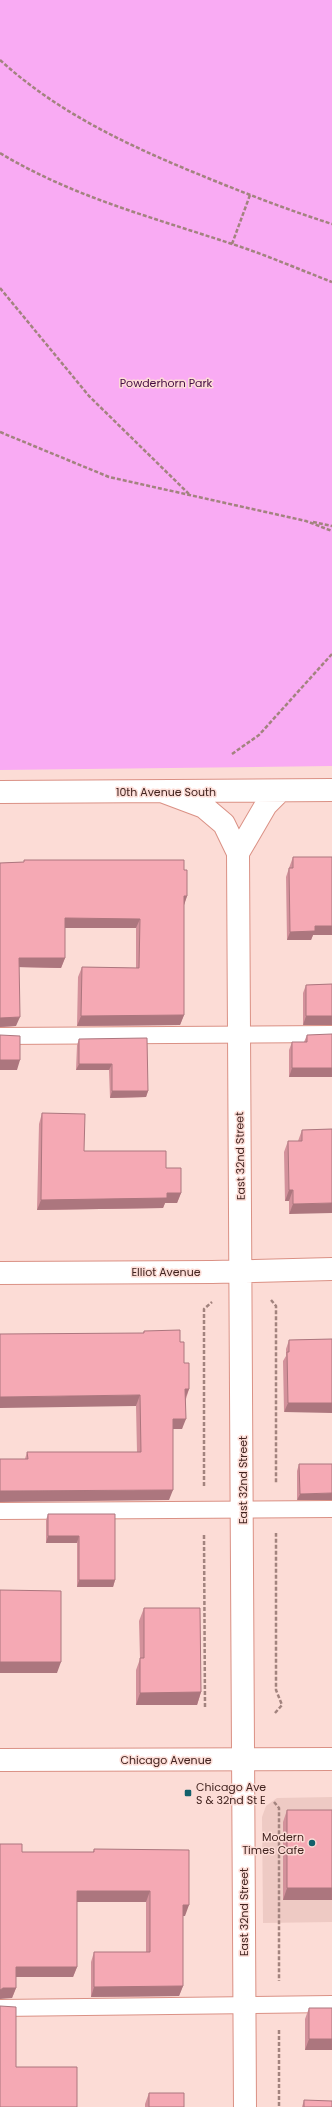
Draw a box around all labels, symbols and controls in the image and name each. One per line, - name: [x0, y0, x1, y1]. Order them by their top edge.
- park label: Powderhorn Park: [120, 375, 213, 391]
- street label: 10th Avenue South: [116, 784, 216, 800]
- street label: East 32nd Street: [231, 1112, 249, 1200]
- street label: Elliot Avenue: [131, 1264, 201, 1280]
- street label: East 32nd Street: [235, 1436, 251, 1524]
- street label: Chicago Avenue: [120, 1752, 212, 1768]
- place label: Chicago Ave S & 32nd St E: [196, 1779, 266, 1808]
- marker: Chicago Ave S & 32nd St E: [183, 1788, 193, 1798]
- place label: Modern Times Cafe: [242, 1829, 304, 1858]
- marker: Modern Times Cafe: [307, 1838, 317, 1848]
- street label: East 32nd Street: [236, 1868, 252, 1956]

